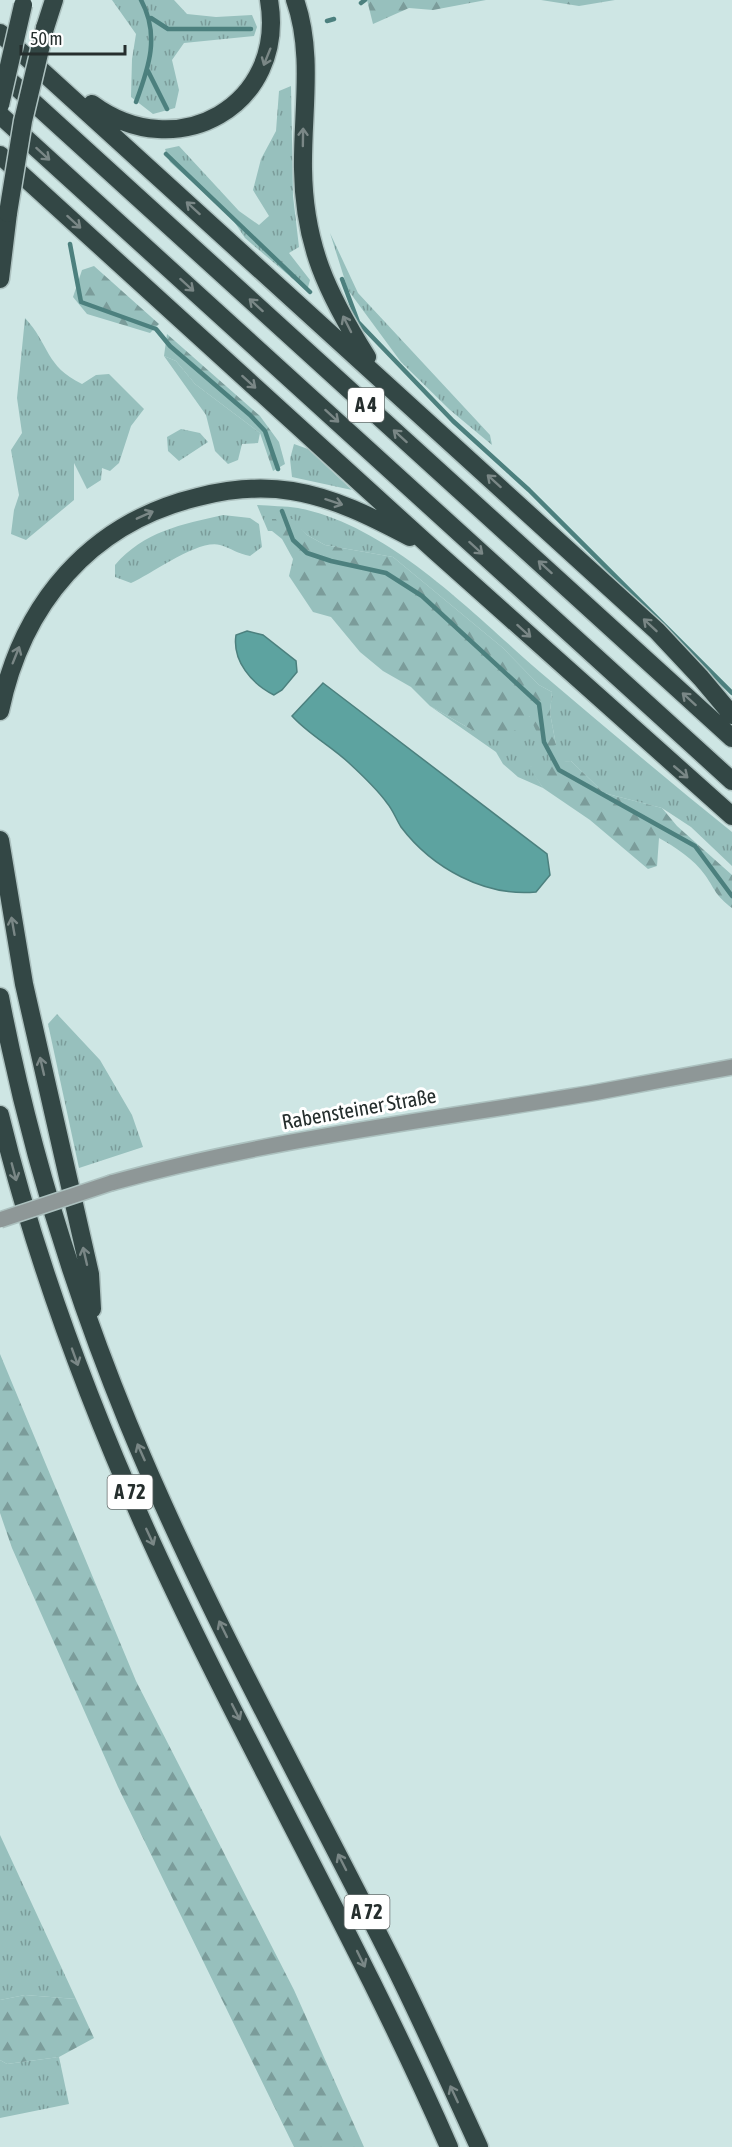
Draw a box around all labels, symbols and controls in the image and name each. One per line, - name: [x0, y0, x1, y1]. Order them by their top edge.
- scale bar: [21, 18, 124, 56]
- text: 50 m: [30, 28, 62, 49]
- one-way arrow: [260, 48, 271, 66]
- one-way arrow: [297, 128, 309, 148]
- one-way arrow: [36, 147, 51, 161]
- one-way arrow: [186, 201, 201, 215]
- one-way arrow: [67, 215, 82, 229]
- one-way arrow: [180, 278, 195, 293]
- one-way arrow: [249, 298, 264, 312]
- one-way arrow: [341, 315, 352, 333]
- one-way arrow: [242, 375, 257, 389]
- road number: A 4: [348, 388, 384, 422]
- one-way arrow: [324, 409, 339, 423]
- one-way arrow: [393, 429, 408, 443]
- one-way arrow: [487, 474, 502, 488]
- one-way arrow: [324, 497, 343, 508]
- one-way arrow: [136, 508, 154, 519]
- one-way arrow: [469, 540, 484, 555]
- one-way arrow: [537, 560, 552, 574]
- one-way arrow: [643, 618, 658, 633]
- one-way arrow: [516, 624, 531, 638]
- one-way arrow: [11, 646, 22, 664]
- one-way arrow: [682, 692, 697, 706]
- one-way arrow: [673, 765, 688, 779]
- one-way arrow: [7, 917, 18, 937]
- one-way arrow: [36, 1056, 48, 1075]
- street label: Rabensteiner Straße: [280, 1083, 438, 1133]
- one-way arrow: [9, 1162, 20, 1181]
- one-way arrow: [79, 1246, 91, 1265]
- one-way arrow: [70, 1347, 81, 1366]
- one-way arrow: [135, 1443, 146, 1461]
- road number: A 72: [108, 1475, 152, 1509]
- one-way arrow: [145, 1528, 157, 1546]
- one-way arrow: [216, 1620, 228, 1638]
- one-way arrow: [231, 1703, 243, 1721]
- one-way arrow: [335, 1853, 347, 1871]
- road number: A 72: [344, 1895, 389, 1929]
- one-way arrow: [355, 1950, 367, 1968]
- one-way arrow: [448, 2085, 460, 2103]

